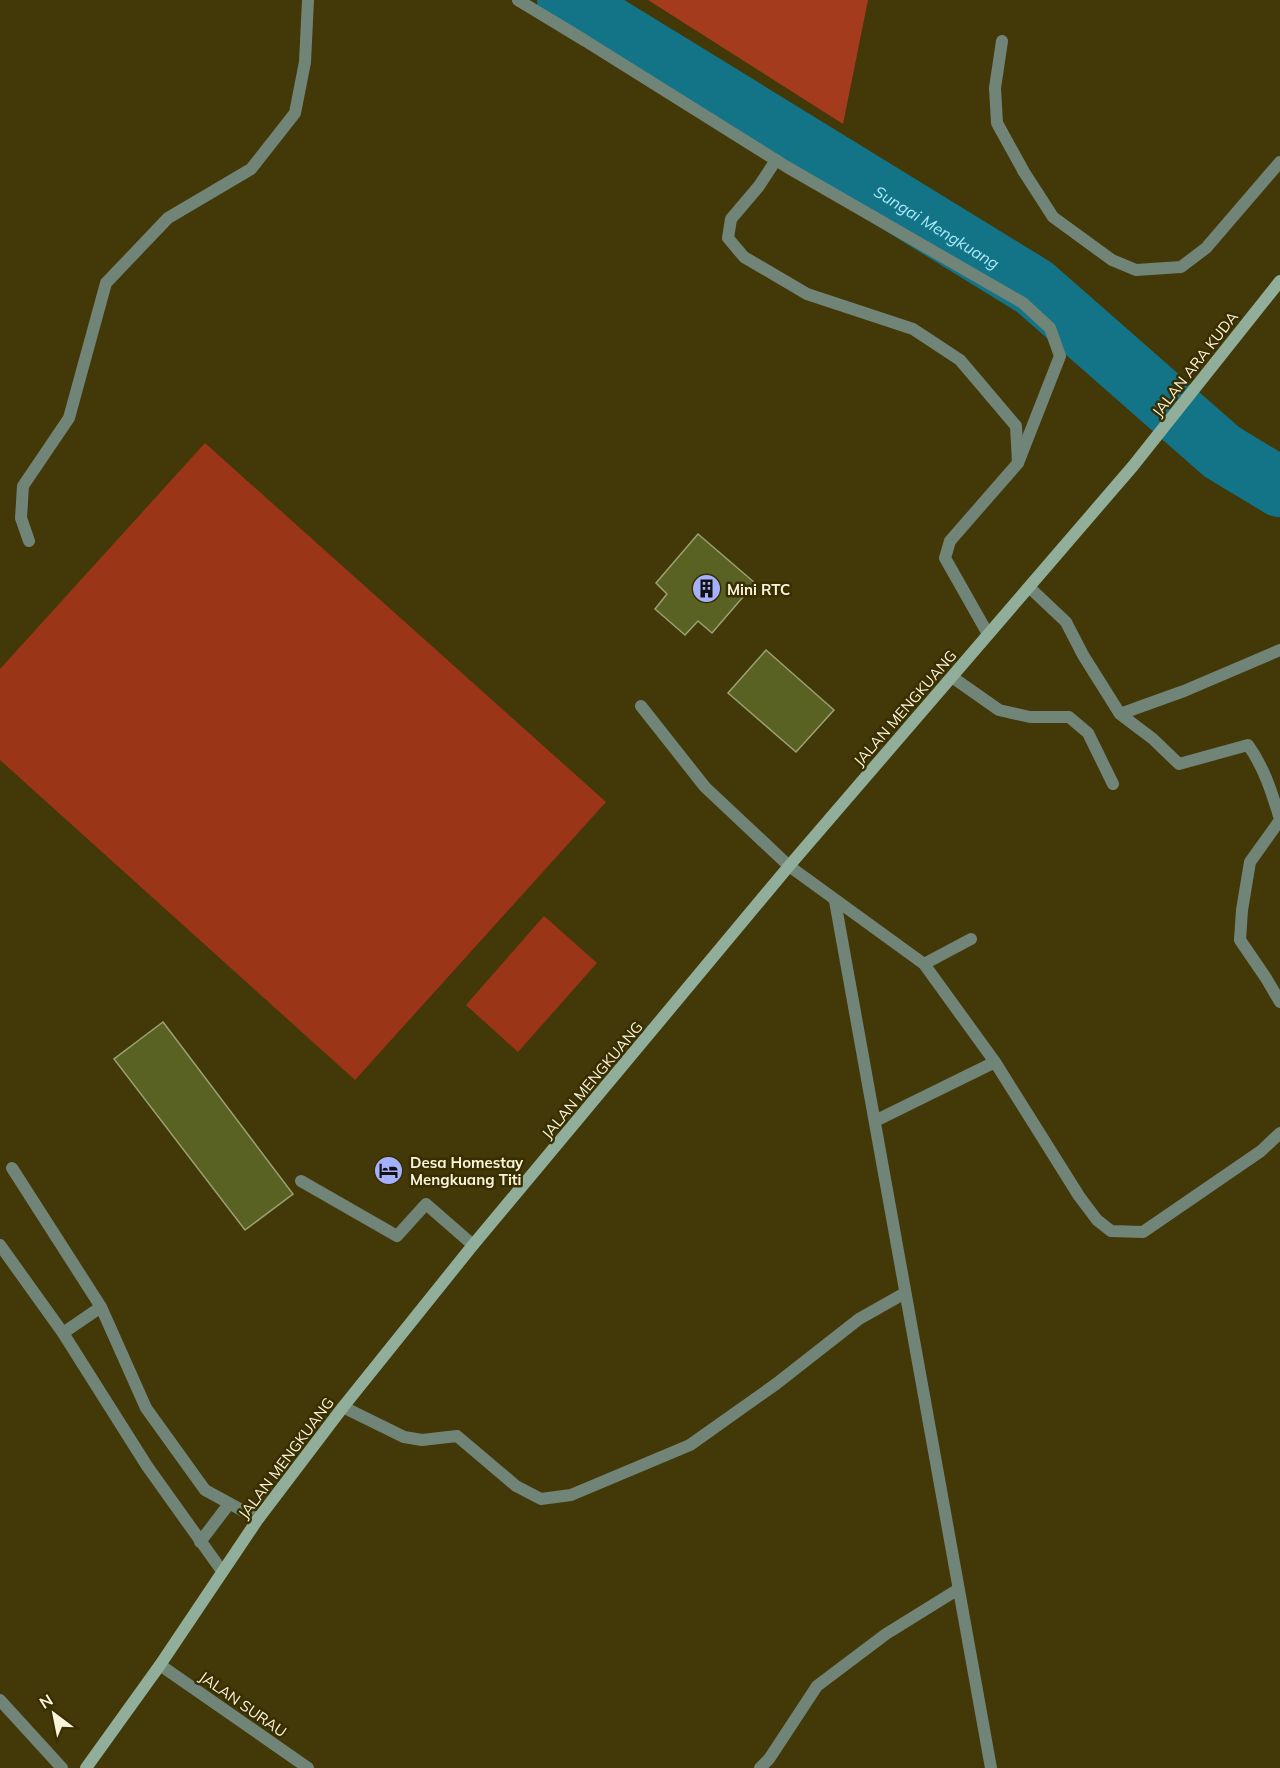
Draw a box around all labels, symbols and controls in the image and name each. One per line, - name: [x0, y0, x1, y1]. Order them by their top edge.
- water label: Sungai Mengkuang: [870, 181, 1003, 274]
- street label: JALAN ARA KUDA: [1148, 308, 1242, 420]
- building icon: Mini RTC: [690, 573, 722, 605]
- place label: Mini RTC: [727, 580, 790, 599]
- street label: JALAN MENGKUANG: [850, 646, 960, 770]
- street label: JALAN MENGKUANG: [537, 1017, 647, 1143]
- place label: Desa Homestay Mengkuang Titi: [410, 1153, 524, 1189]
- hotel icon: Desa Homestay Mengkuang Titi: [373, 1155, 405, 1187]
- street label: JALAN MENGKUANG: [234, 1393, 338, 1523]
- street label: JALAN SURAU: [196, 1667, 290, 1741]
- north arrow: [24, 1684, 84, 1744]
- text: N: [36, 1690, 56, 1713]

